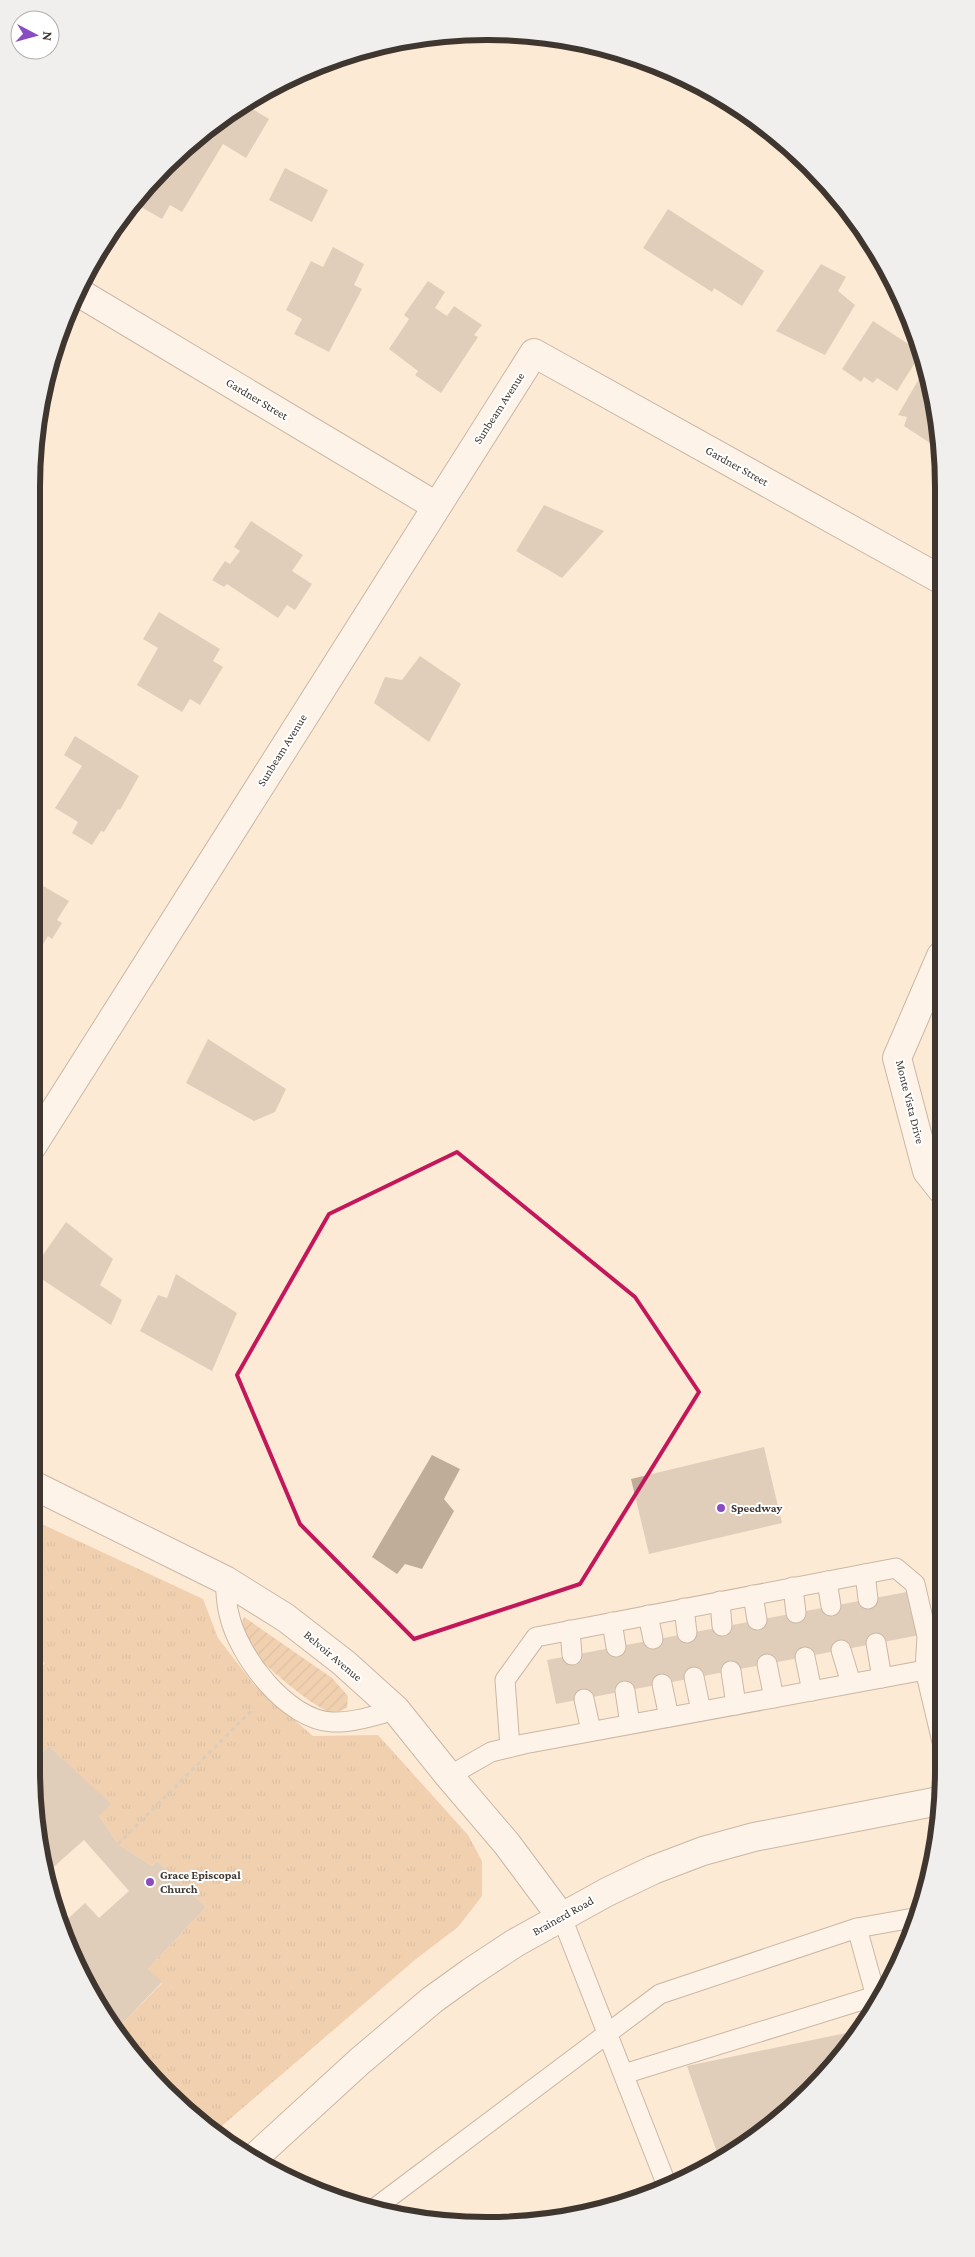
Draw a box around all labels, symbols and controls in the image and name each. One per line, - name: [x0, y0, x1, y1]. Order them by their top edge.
- north arrow: [10, 10, 60, 60]
- text: N: [39, 31, 56, 42]
- street label: Sunbeam Avenue: [471, 370, 527, 446]
- street label: Gardner Street: [223, 375, 291, 424]
- street label: Gardner Street: [703, 443, 772, 490]
- street label: Sunbeam Avenue: [254, 711, 310, 789]
- street label: Monte Vista Drive: [893, 1059, 927, 1145]
- place label: Speedway: [731, 1501, 783, 1515]
- marker: Speedway: [715, 1502, 727, 1514]
- street label: Belvoir Avenue: [301, 1628, 365, 1684]
- place label: Grace Episcopal Church: [160, 1868, 241, 1896]
- marker: Grace Episcopal Church: [144, 1876, 156, 1888]
- street label: Brainerd Road: [530, 1893, 597, 1939]

